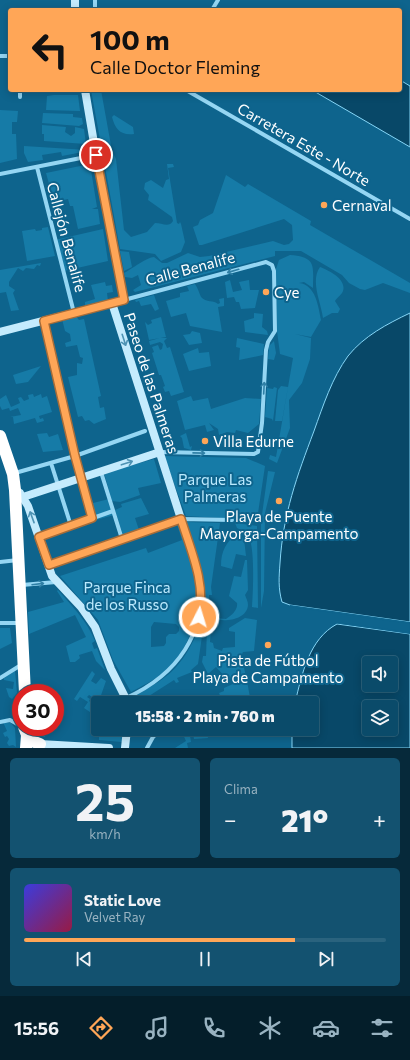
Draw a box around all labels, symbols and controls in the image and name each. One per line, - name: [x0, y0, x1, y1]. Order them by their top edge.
- text: 100 m: [90, 22, 170, 56]
- icon: left: [24, 24, 76, 76]
- text: Calle Doctor Fleming: [90, 56, 260, 78]
- street label: Carretera Este - Norte: [235, 99, 374, 189]
- pin: [79, 138, 113, 172]
- icon: arrive: [85, 144, 107, 166]
- street label: Callejón Benalife: [44, 180, 90, 294]
- place label: Cernaval: [332, 196, 392, 214]
- marker: Cernaval: [319, 200, 329, 210]
- street label: Calle Benalife: [143, 247, 237, 289]
- one-way arrow: [226, 268, 239, 275]
- place label: Cye: [274, 283, 299, 301]
- marker: Cye: [261, 287, 271, 297]
- street label: Paseo de las Palmeras: [121, 310, 183, 456]
- one-way arrow: [121, 334, 128, 347]
- one-way arrow: [260, 382, 267, 395]
- place label: Villa Edurne: [213, 432, 294, 450]
- marker: Villa Edurne: [200, 436, 210, 446]
- one-way arrow: [192, 449, 205, 457]
- one-way arrow: [120, 459, 133, 466]
- park label: Parque Las Palmeras: [178, 470, 252, 505]
- marker: Playa de Puente Mayorga-Campamento: [274, 496, 284, 506]
- place label: Playa de Puente Mayorga-Campamento: [199, 507, 359, 542]
- one-way arrow: [28, 510, 35, 523]
- park label: Parque Finca de los Russo: [83, 578, 171, 613]
- one-way arrow: [31, 580, 44, 587]
- position arrow: [178, 596, 220, 638]
- marker: Pista de Fútbol Playa de Campamento: [263, 640, 273, 650]
- place label: Pista de Fútbol Playa de Campamento: [192, 651, 344, 686]
- map controls: [362, 656, 398, 736]
- button: sound: [362, 656, 398, 692]
- speed limit sign: 30: [12, 684, 64, 736]
- button: layers: [362, 700, 398, 736]
- text: 15:58 · 2 min · 760 m: [135, 707, 275, 725]
- text: 25: [75, 768, 135, 832]
- text: Clima: [224, 781, 258, 797]
- text: 21°: [281, 801, 328, 838]
- text: −: [224, 806, 237, 833]
- text: +: [373, 806, 386, 833]
- text: km/h: [89, 826, 121, 842]
- text: Static Love: [84, 891, 161, 909]
- text: Velvet Ray: [84, 909, 145, 925]
- icon: previous: [73, 948, 95, 970]
- icon: pause: [194, 948, 216, 970]
- icon: next: [315, 948, 337, 970]
- icon: directions: [87, 1014, 115, 1042]
- icon: music: [143, 1014, 171, 1042]
- icon: phone: [200, 1014, 228, 1042]
- icon: climate: [256, 1014, 284, 1042]
- icon: car: [312, 1014, 340, 1042]
- icon: filters: [368, 1014, 396, 1042]
- text: 15:56: [14, 1017, 59, 1039]

